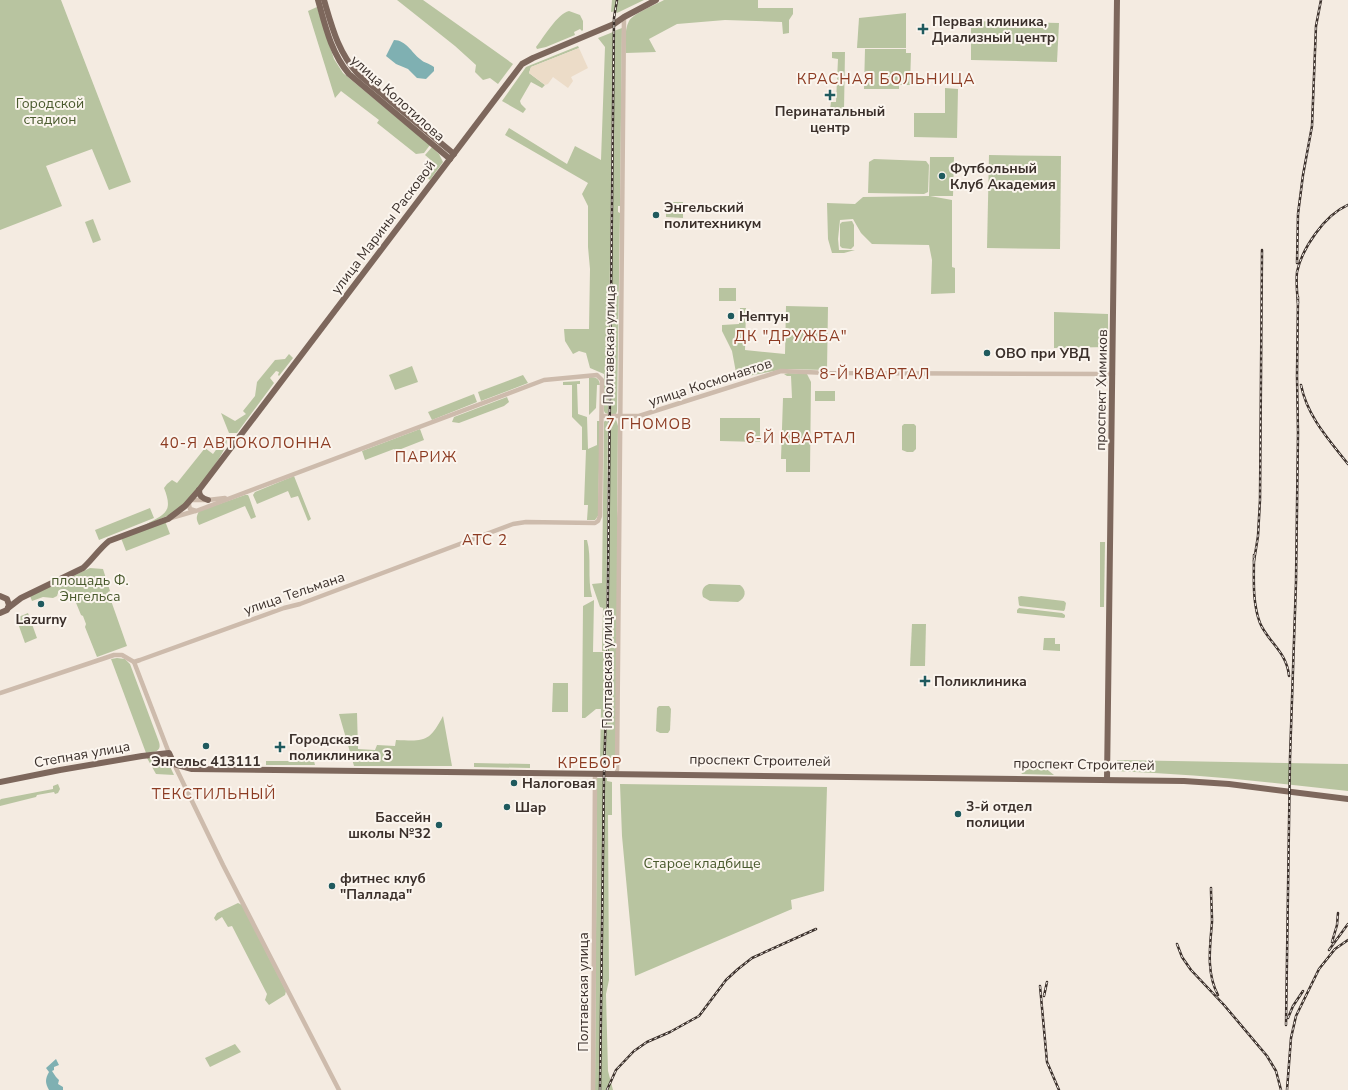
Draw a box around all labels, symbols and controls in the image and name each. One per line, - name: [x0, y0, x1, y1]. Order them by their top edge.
- place label: Первая клиника, Диализный центр: [932, 12, 1055, 47]
- marker: Первая клиника, Диализный центр: [917, 23, 929, 35]
- street label: улица Колотилова: [346, 51, 449, 146]
- district label: КРАСНАЯ БОЛЬНИЦА: [797, 69, 975, 89]
- marker: Перинатальный центр: [824, 89, 836, 101]
- park label: Городской стадион: [16, 94, 84, 129]
- place label: Перинатальный центр: [775, 102, 885, 137]
- street label: улица Марины Расковой: [327, 157, 440, 298]
- place label: Футбольный Клуб Академия: [950, 159, 1056, 194]
- marker: Футбольный Клуб Академия: [937, 171, 947, 181]
- place label: Энгельский политехникум: [664, 198, 761, 233]
- marker: Энгельский политехникум: [651, 210, 661, 220]
- street label: Полтавская улица: [599, 285, 620, 405]
- place label: Нептун: [739, 307, 789, 326]
- marker: Нептун: [726, 311, 736, 321]
- district label: ДК "ДРУЖБА": [734, 326, 848, 346]
- street label: проспект Химиков: [1091, 329, 1112, 451]
- place label: ОВО при УВД: [995, 344, 1090, 363]
- marker: ОВО при УВД: [982, 348, 992, 358]
- street label: улица Космонавтов: [646, 353, 775, 411]
- district label: 8-Й КВАРТАЛ: [820, 364, 930, 384]
- district label: 7 ГНОМОВ: [606, 414, 692, 434]
- district label: 6-Й КВАРТАЛ: [746, 428, 856, 448]
- district label: 40-Я АВТОКОЛОННА: [160, 433, 332, 453]
- district label: ПАРИЖ: [395, 447, 457, 467]
- district label: АТС 2: [462, 530, 508, 550]
- street label: улица Тельмана: [241, 567, 347, 620]
- park label: площадь Ф. Энгельса: [51, 571, 129, 606]
- marker: Lazurny: [36, 599, 46, 609]
- street label: Полтавская улица: [598, 609, 617, 729]
- place label: Lazurny: [15, 610, 67, 629]
- place label: Поликлиника: [934, 672, 1027, 691]
- marker: Поликлиника: [919, 675, 931, 687]
- place label: Городская поликлиника 3: [289, 730, 392, 765]
- street label: Степная улица: [33, 737, 132, 772]
- marker: Энгельс 413111: [201, 741, 211, 751]
- marker: Городская поликлиника 3: [274, 741, 286, 753]
- street label: проспект Строителей: [689, 750, 831, 771]
- place label: Энгельс 413111: [151, 752, 261, 771]
- district label: КРЕБОР: [558, 753, 622, 773]
- street label: проспект Строителей: [1013, 754, 1155, 775]
- place label: Налоговая: [522, 774, 596, 793]
- marker: Налоговая: [509, 778, 519, 788]
- district label: ТЕКСТИЛЬНЫЙ: [152, 784, 276, 804]
- place label: 3-й отдел полиции: [966, 797, 1032, 832]
- place label: Шар: [515, 798, 546, 817]
- marker: Шар: [502, 802, 512, 812]
- place label: Бассейн школы №32: [348, 808, 431, 843]
- marker: 3-й отдел полиции: [953, 809, 963, 819]
- marker: Бассейн школы №32: [434, 820, 444, 830]
- park label: Старое кладбище: [643, 854, 761, 873]
- place label: фитнес клуб "Паллада": [340, 869, 426, 904]
- marker: фитнес клуб "Паллада": [327, 881, 337, 891]
- street label: Полтавская улица: [574, 932, 593, 1052]

